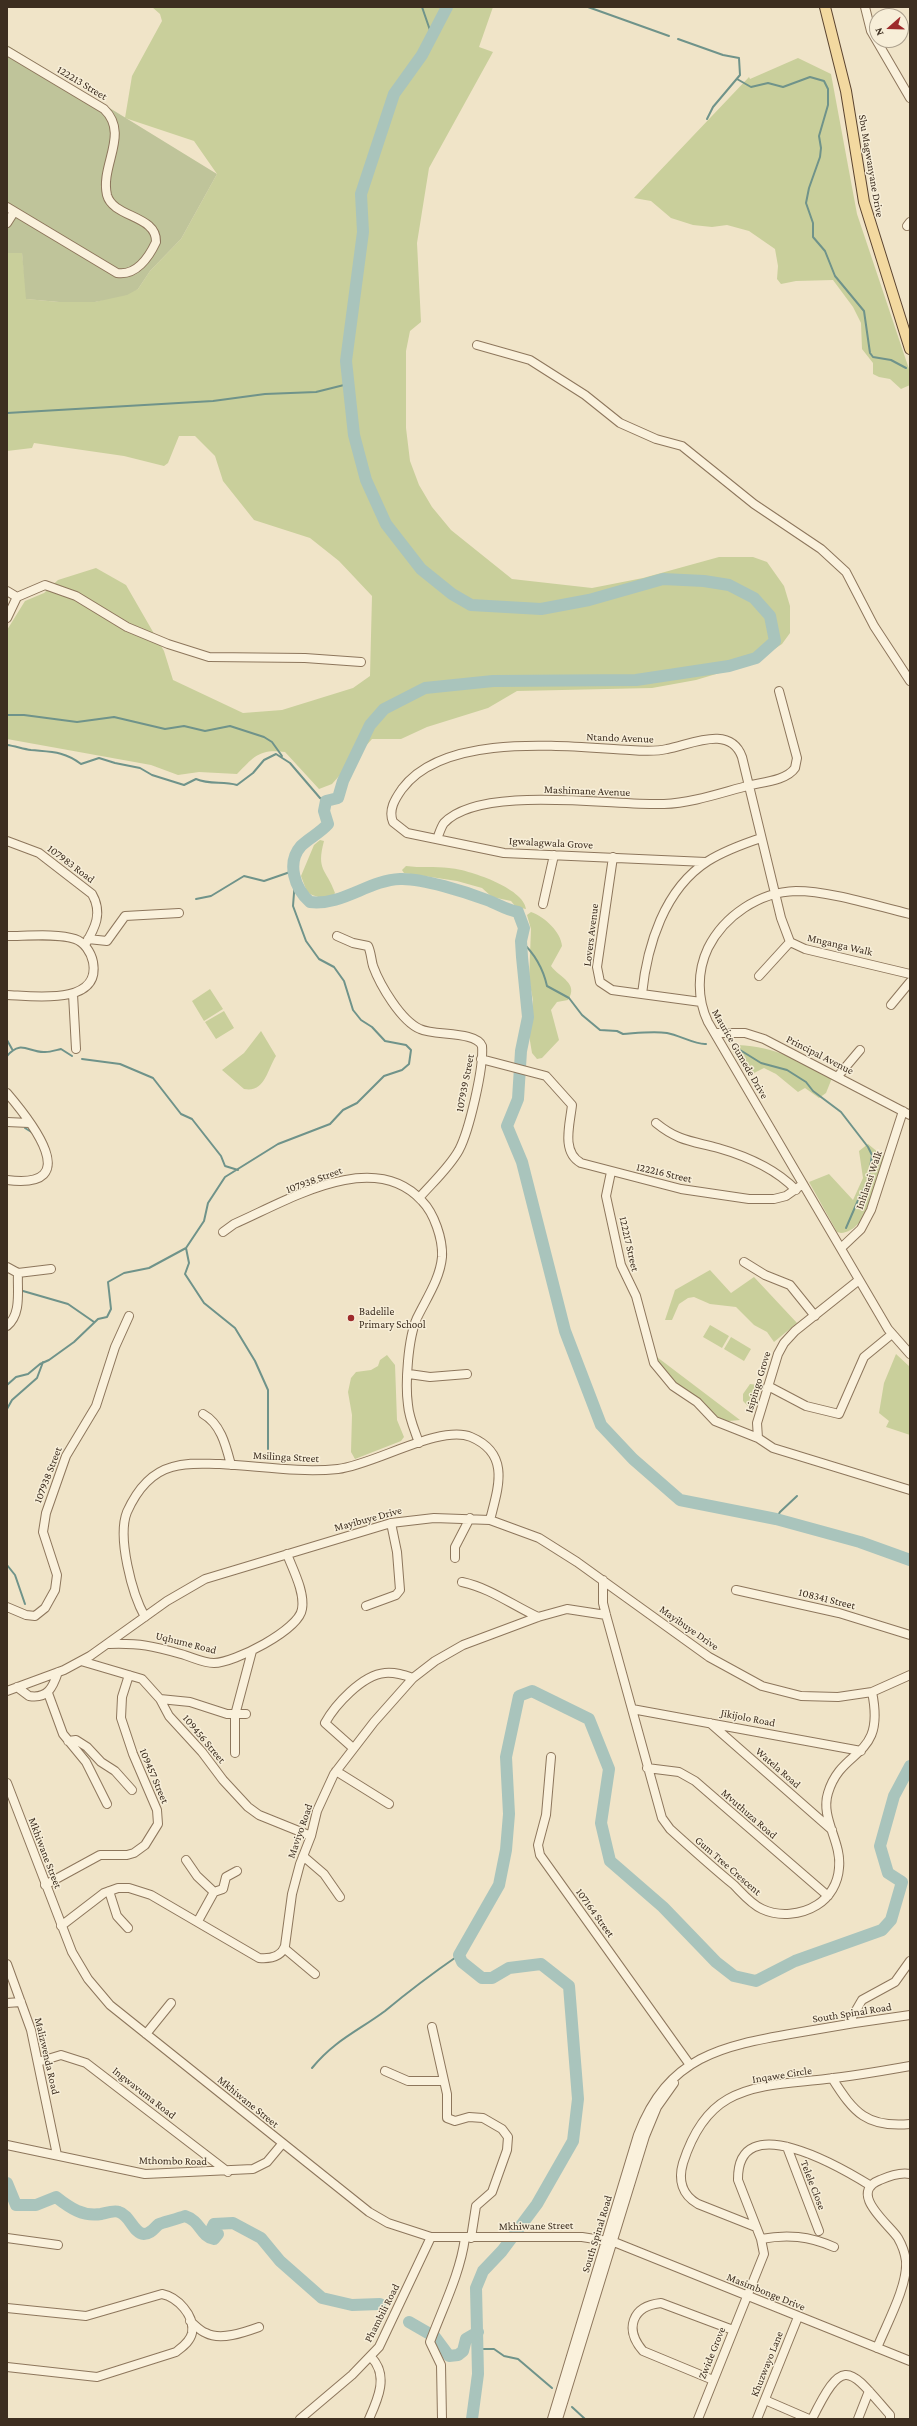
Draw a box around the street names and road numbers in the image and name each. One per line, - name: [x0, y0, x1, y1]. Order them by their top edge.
- street label: 122213 Street: [55, 63, 109, 103]
- street label: Sbu Magwanyane Drive: [855, 114, 887, 218]
- street label: Ntando Avenue: [586, 730, 654, 746]
- street label: Mashimane Avenue: [544, 783, 630, 799]
- street label: Igwalagwala Grove: [509, 834, 593, 852]
- street label: 107983 Road: [45, 842, 97, 886]
- street label: Lovers Avenue: [581, 903, 601, 967]
- street label: Mnganga Walk: [806, 931, 874, 959]
- street label: Maurice Gumede Drive: [709, 1007, 771, 1101]
- street label: Principal Avenue: [784, 1032, 856, 1078]
- street label: 107939 Street: [453, 1053, 477, 1113]
- street label: Inhlansi Walk: [853, 1149, 885, 1211]
- street label: 122216 Street: [635, 1160, 693, 1186]
- street label: 107938 Street: [284, 1164, 344, 1196]
- street label: 122217 Street: [616, 1215, 642, 1273]
- street label: Isipingo Grove: [742, 1350, 774, 1414]
- street label: 107938 Street: [31, 1445, 65, 1505]
- street label: Msilinga Street: [253, 1449, 319, 1465]
- street label: Mayibuye Drive: [333, 1504, 403, 1534]
- street label: 108341 Street: [797, 1586, 857, 1612]
- street label: Mayibuye Drive: [657, 1603, 721, 1653]
- street label: Uqhume Road: [154, 1629, 218, 1657]
- street label: Jikijolo Road: [720, 1706, 776, 1730]
- street label: 109456 Street: [180, 1712, 228, 1766]
- street label: Watela Road: [753, 1745, 803, 1791]
- street label: 109457 Street: [136, 1746, 172, 1806]
- street label: Mvuthuza Road: [718, 1786, 780, 1842]
- street label: Maviyo Road: [284, 1802, 316, 1860]
- street label: Mkhiwane Street: [25, 1816, 65, 1890]
- street label: Gum Tree Crescent: [692, 1834, 764, 1898]
- street label: 107164 Street: [573, 1886, 617, 1940]
- street label: South Spinal Road: [811, 2000, 893, 2026]
- street label: Malizwenda Road: [32, 2016, 62, 2096]
- street label: Ingwavuma Road: [110, 2064, 178, 2122]
- street label: Inqawe Circle: [751, 2064, 813, 2086]
- street label: Mkhiwane Street: [215, 2073, 281, 2131]
- street label: Mthombo Road: [139, 2154, 207, 2168]
- street label: Telele Close: [798, 2158, 828, 2212]
- street label: South Spinal Road: [579, 2194, 615, 2274]
- street label: Mkhiwane Street: [498, 2219, 574, 2233]
- street label: Masimbonge Drive: [725, 2270, 807, 2314]
- street label: Phambili Road: [362, 2281, 402, 2345]
- street label: Zwide Grove: [696, 2325, 728, 2381]
- street label: Khuzwayo Lane: [748, 2329, 786, 2399]

